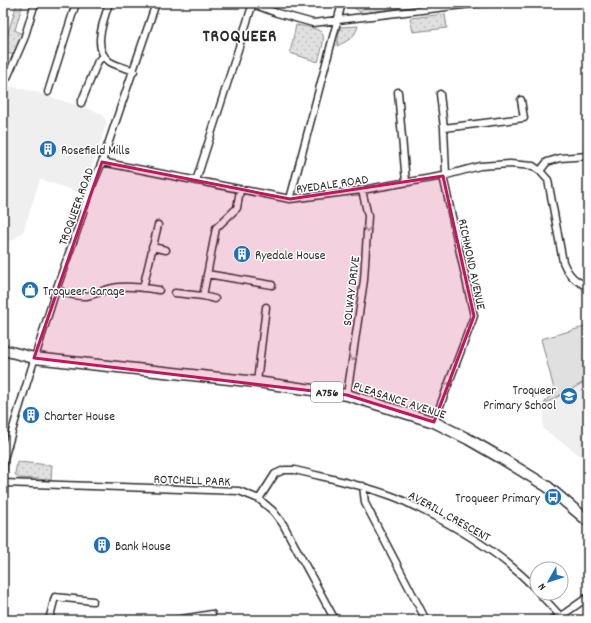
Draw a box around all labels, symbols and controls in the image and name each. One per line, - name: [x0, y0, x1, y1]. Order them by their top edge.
- district label: TROQUEER: [203, 26, 277, 50]
- building icon: Rosefield Mills: [38, 139, 58, 159]
- place label: Rosefield Mills: [61, 142, 130, 161]
- street label: TROQUEER ROAD: [54, 165, 100, 248]
- street label: RYEDALE ROAD: [295, 171, 370, 200]
- one-way arrow: [446, 204, 454, 210]
- street label: RICHMOND AVENUE: [452, 217, 489, 312]
- one-way arrow: [363, 226, 372, 232]
- building icon: Ryedale House: [232, 244, 252, 264]
- place label: Ryedale House: [255, 247, 326, 266]
- street label: SOLWAY DRIVE: [339, 255, 366, 327]
- shop icon: Troqueer Garage: [20, 280, 40, 300]
- place label: Troqueer Garage: [43, 283, 125, 302]
- one-way arrow: [349, 355, 358, 361]
- street label: PLEASANCE AVENUE: [350, 377, 448, 425]
- road number: A756: [311, 382, 343, 402]
- one-way arrow: [443, 382, 451, 389]
- place label: Troqueer Primary School: [483, 382, 556, 416]
- school or university icon: Troqueer Primary School: [559, 386, 579, 406]
- building icon: Charter House: [21, 405, 41, 425]
- place label: Charter House: [44, 408, 115, 427]
- street label: ROTCHELL PARK: [153, 471, 231, 492]
- street label: AVERILL CRESCENT: [404, 487, 493, 548]
- bus stop icon: Troqueer Primary: [543, 487, 563, 507]
- place label: Troqueer Primary: [455, 490, 541, 509]
- building icon: Bank House: [92, 535, 112, 555]
- place label: Bank House: [115, 538, 171, 557]
- north arrow: [529, 561, 569, 601]
- text: N: [535, 578, 551, 593]

